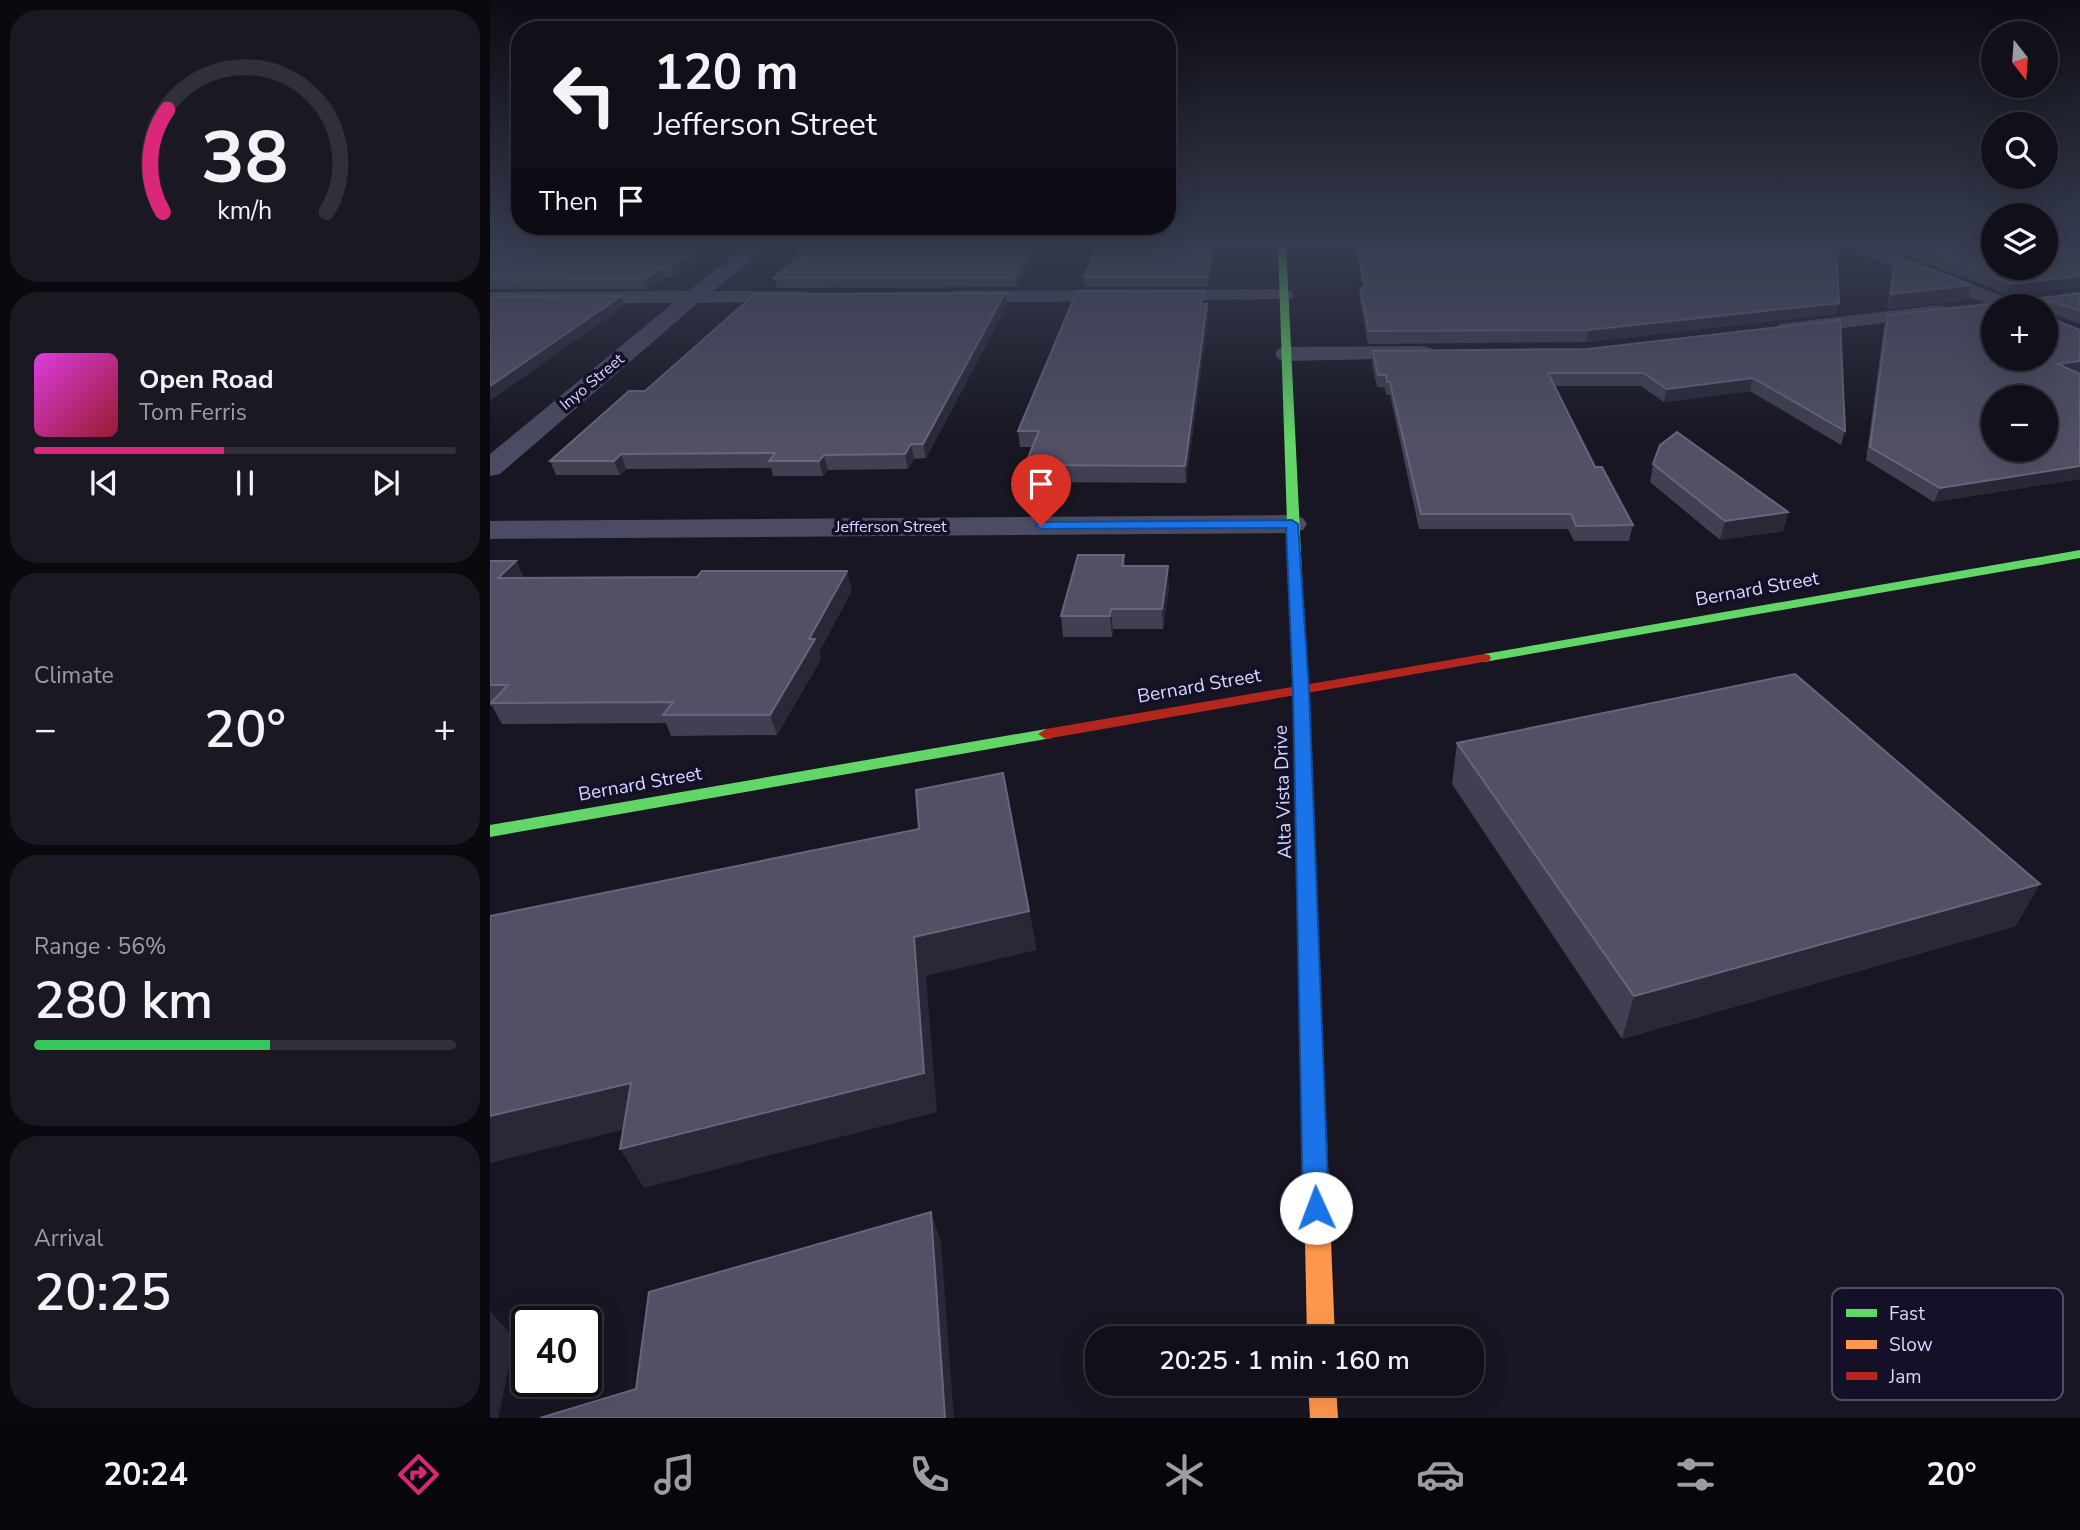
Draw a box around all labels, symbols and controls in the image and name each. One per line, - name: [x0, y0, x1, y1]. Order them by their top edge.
- north arrow: [1981, 21, 2058, 98]
- map controls: [1981, 21, 2058, 462]
- text: 120 m: [654, 39, 798, 106]
- icon: left: [539, 49, 630, 140]
- text: Jefferson Street: [654, 103, 877, 146]
- text: 38: [201, 108, 289, 208]
- button: search: [1981, 112, 2058, 189]
- icon: arrive: [612, 182, 650, 220]
- text: Then: [539, 184, 598, 219]
- text: km/h: [217, 194, 273, 228]
- button: layers: [1981, 203, 2058, 280]
- button: +: [1981, 294, 2058, 371]
- street label: Inyo Street: [555, 348, 629, 415]
- text: Open Road: [139, 362, 274, 397]
- button: −: [1981, 385, 2058, 462]
- text: Tom Ferris: [139, 397, 247, 428]
- pin: [1011, 454, 1071, 526]
- icon: previous: [85, 464, 123, 502]
- icon: pause: [226, 464, 264, 502]
- icon: next: [367, 464, 405, 502]
- icon: arrive: [1022, 465, 1060, 503]
- street label: Jefferson Street: [834, 516, 947, 538]
- street label: Bernard Street: [1693, 565, 1821, 613]
- text: Climate: [34, 660, 114, 691]
- street label: Bernard Street: [1135, 662, 1263, 710]
- text: 20°: [204, 694, 286, 765]
- text: −: [34, 704, 57, 755]
- text: +: [433, 704, 456, 755]
- street label: Alta Vista Drive: [1268, 725, 1298, 859]
- street label: Bernard Street: [576, 760, 704, 808]
- text: Range · 56%: [34, 931, 166, 962]
- text: 280 km: [34, 965, 213, 1036]
- position arrow: [1279, 1171, 1353, 1245]
- text: Arrival: [34, 1223, 103, 1254]
- text: 20:25: [34, 1257, 171, 1328]
- legend: [1832, 1288, 2063, 1400]
- text: Fast: [1889, 1301, 1925, 1327]
- speed limit sign: 40: [511, 1306, 602, 1397]
- text: Slow: [1889, 1332, 1933, 1358]
- text: 20:25 · 1 min · 160 m: [1159, 1343, 1410, 1378]
- text: Jam: [1888, 1364, 1922, 1390]
- icon: directions: [394, 1450, 443, 1499]
- icon: music: [650, 1450, 699, 1499]
- icon: phone: [905, 1450, 954, 1499]
- icon: climate: [1160, 1450, 1209, 1499]
- icon: car: [1416, 1450, 1465, 1499]
- icon: filters: [1671, 1450, 1720, 1499]
- text: 20:24: [103, 1453, 188, 1496]
- text: 20°: [1926, 1453, 1977, 1496]

